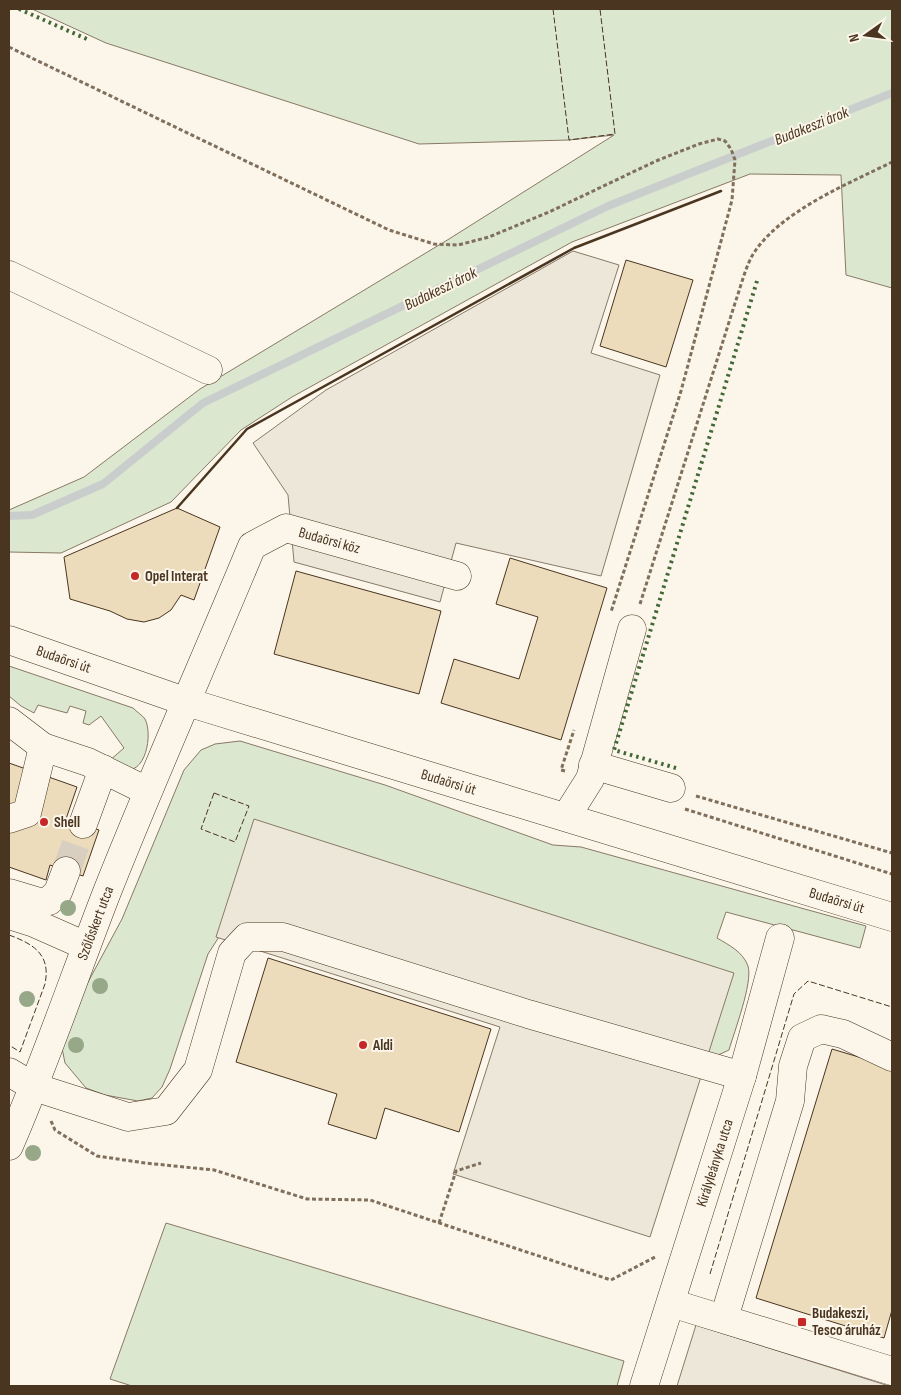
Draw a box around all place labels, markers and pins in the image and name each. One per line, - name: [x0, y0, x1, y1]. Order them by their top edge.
- place label: Opel Interat: [145, 567, 208, 586]
- marker: Opel Interat: [129, 570, 141, 582]
- place label: Shell: [54, 813, 80, 832]
- marker: Shell: [38, 816, 50, 828]
- place label: Aldi: [372, 1036, 393, 1055]
- marker: Aldi: [357, 1039, 369, 1051]
- place label: Budakeszi, Tesco áruház: [812, 1304, 881, 1340]
- marker: Budakeszi, Tesco áruház: [796, 1316, 808, 1328]

